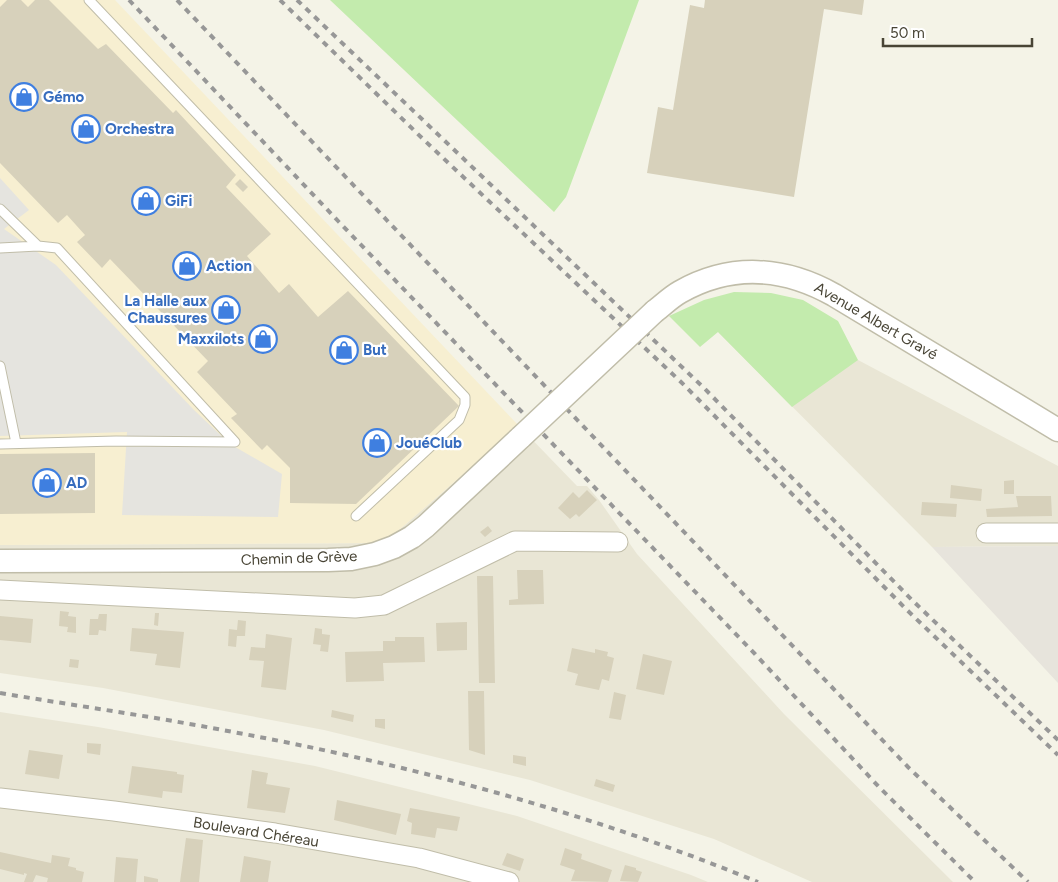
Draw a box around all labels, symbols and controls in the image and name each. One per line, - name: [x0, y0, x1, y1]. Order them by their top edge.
- scale bar: [883, 15, 1032, 47]
- text: 50 m: [890, 24, 925, 42]
- shop icon: Gémo: [9, 82, 39, 112]
- place label: Gémo: [43, 88, 85, 106]
- shop icon: Orchestra: [71, 114, 101, 144]
- place label: Orchestra: [105, 120, 174, 138]
- shop icon: GiFi: [131, 186, 161, 216]
- place label: GiFi: [165, 192, 192, 210]
- shop icon: Action: [172, 251, 202, 281]
- place label: Action: [206, 257, 252, 275]
- street label: Avenue Albert Gravé: [811, 278, 941, 364]
- place label: La Halle aux Chaussures: [124, 292, 207, 327]
- shop icon: La Halle aux Chaussures: [211, 295, 241, 325]
- shop icon: Maxxilots: [248, 324, 278, 354]
- place label: Maxxilots: [178, 330, 244, 348]
- shop icon: But: [329, 335, 359, 365]
- place label: But: [363, 341, 387, 359]
- shop icon: JouéClub: [362, 428, 392, 458]
- place label: JouéClub: [396, 434, 462, 452]
- shop icon: AD: [32, 468, 62, 498]
- place label: AD: [66, 474, 87, 492]
- street label: Chemin de Grève: [240, 547, 358, 569]
- street label: Boulevard Chéreau: [192, 813, 320, 851]

